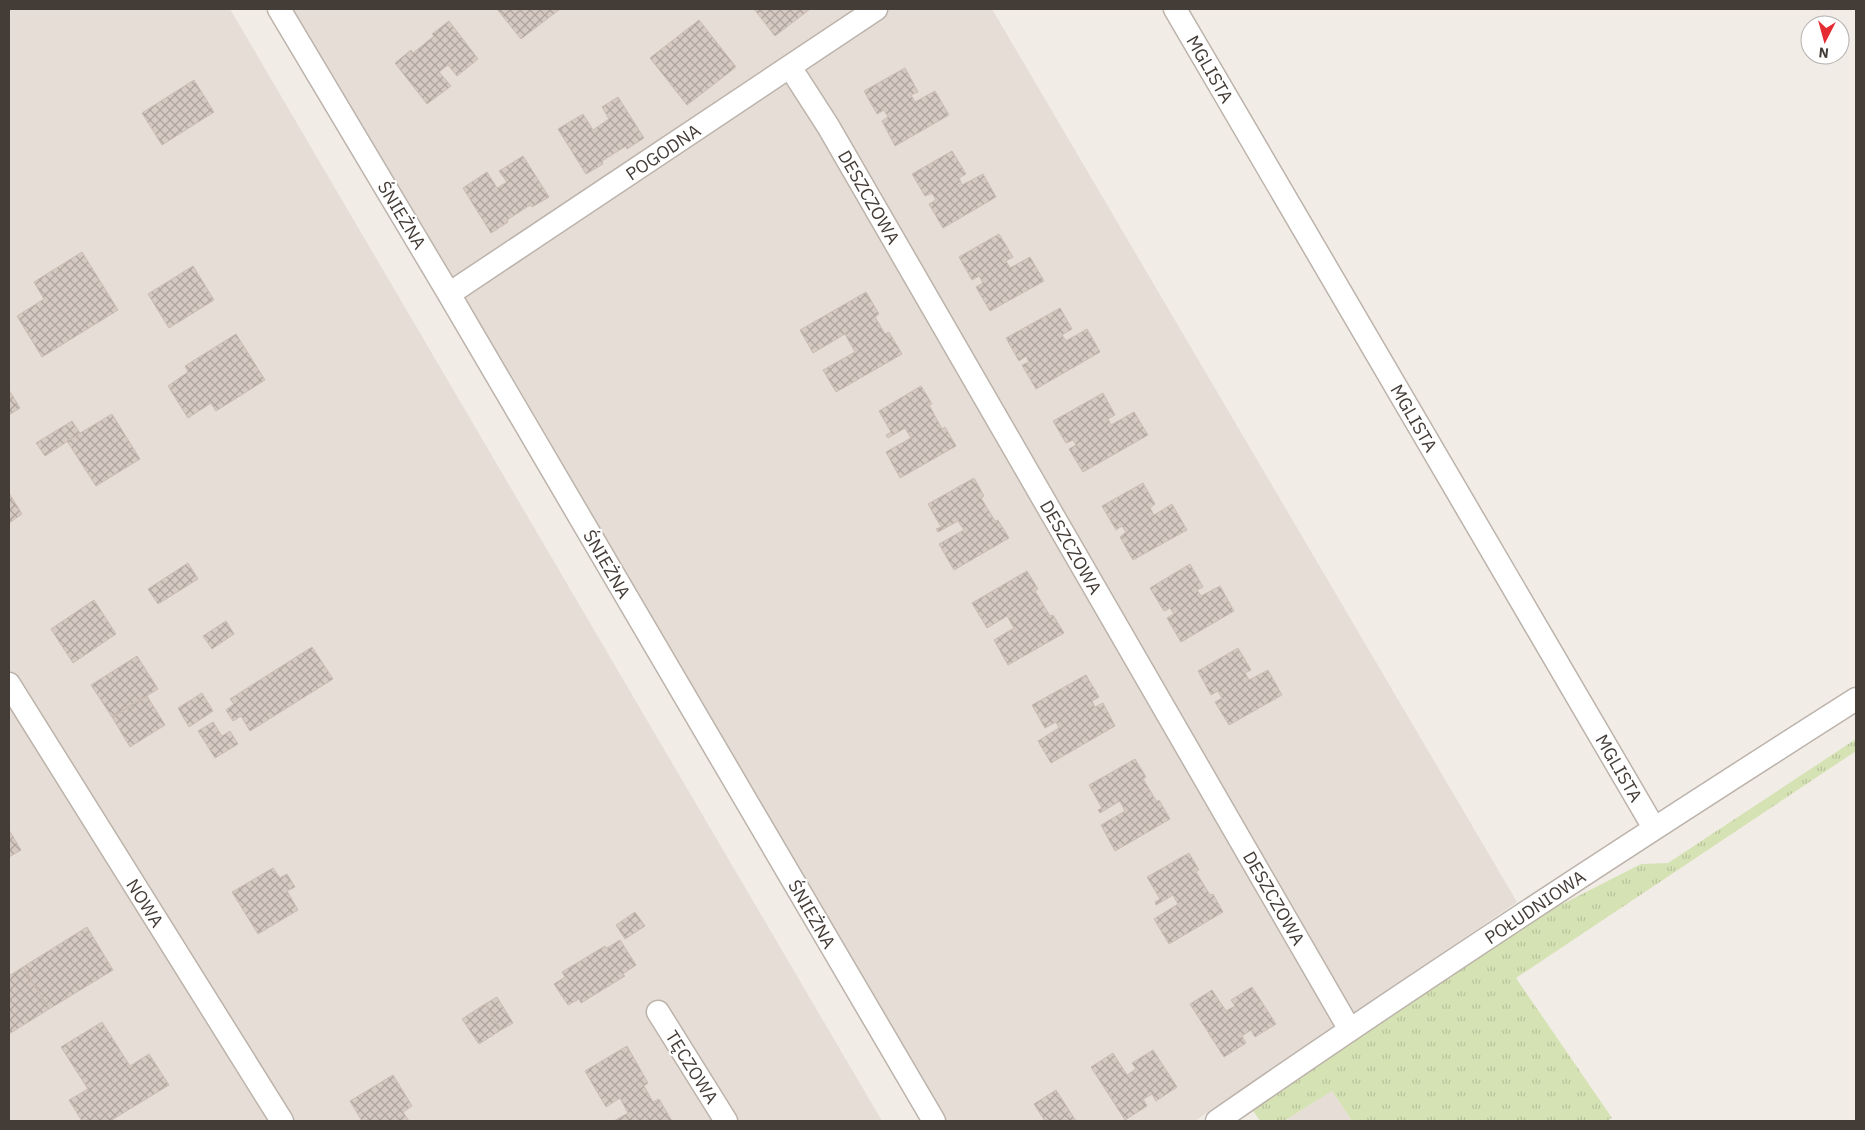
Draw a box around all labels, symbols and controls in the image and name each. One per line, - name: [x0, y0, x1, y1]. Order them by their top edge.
- north arrow: [1800, 15, 1850, 65]
- street label: MGLISTA: [1181, 31, 1239, 107]
- text: N: [1818, 43, 1830, 62]
- street label: POGODNA: [621, 118, 705, 185]
- street label: DESZCZOWA: [833, 146, 905, 249]
- street label: ŚNIEŻNA: [373, 177, 432, 254]
- street label: MGLISTA: [1385, 380, 1443, 456]
- street label: DESZCZOWA: [1035, 496, 1107, 599]
- street label: ŚNIEŻNA: [578, 526, 636, 603]
- street label: MGLISTA: [1590, 730, 1648, 806]
- street label: DESZCZOWA: [1238, 847, 1310, 950]
- street label: POŁUDNIOWA: [1480, 865, 1590, 949]
- street label: NOWA: [121, 874, 169, 932]
- street label: ŚNIEŻNA: [783, 876, 841, 953]
- street label: TĘCZOWA: [660, 1026, 724, 1108]

